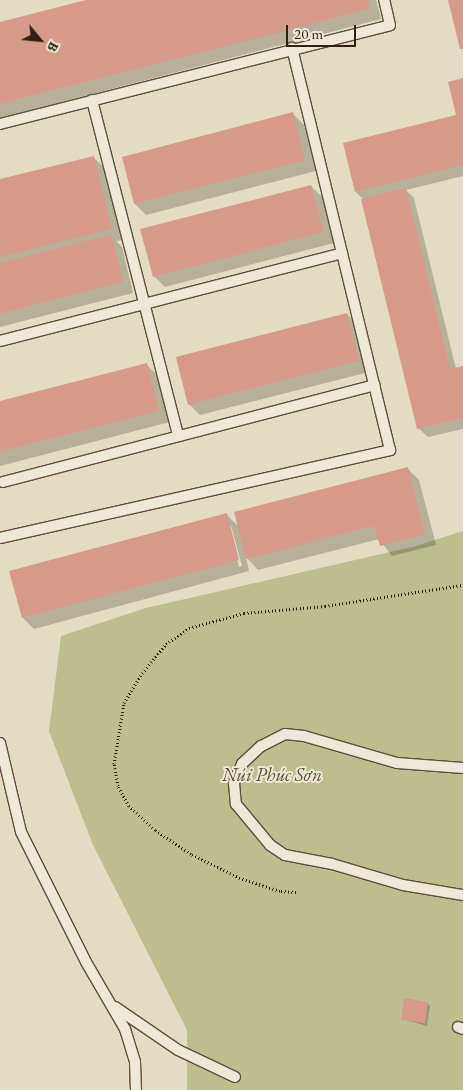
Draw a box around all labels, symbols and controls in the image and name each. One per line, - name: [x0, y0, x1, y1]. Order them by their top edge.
- north arrow: [15, 15, 65, 65]
- scale bar: [288, 15, 358, 47]
- text: 20 m: [294, 24, 323, 43]
- text: B: [43, 39, 63, 55]
- park label: Núi Phúc Sơn: [222, 764, 322, 786]

